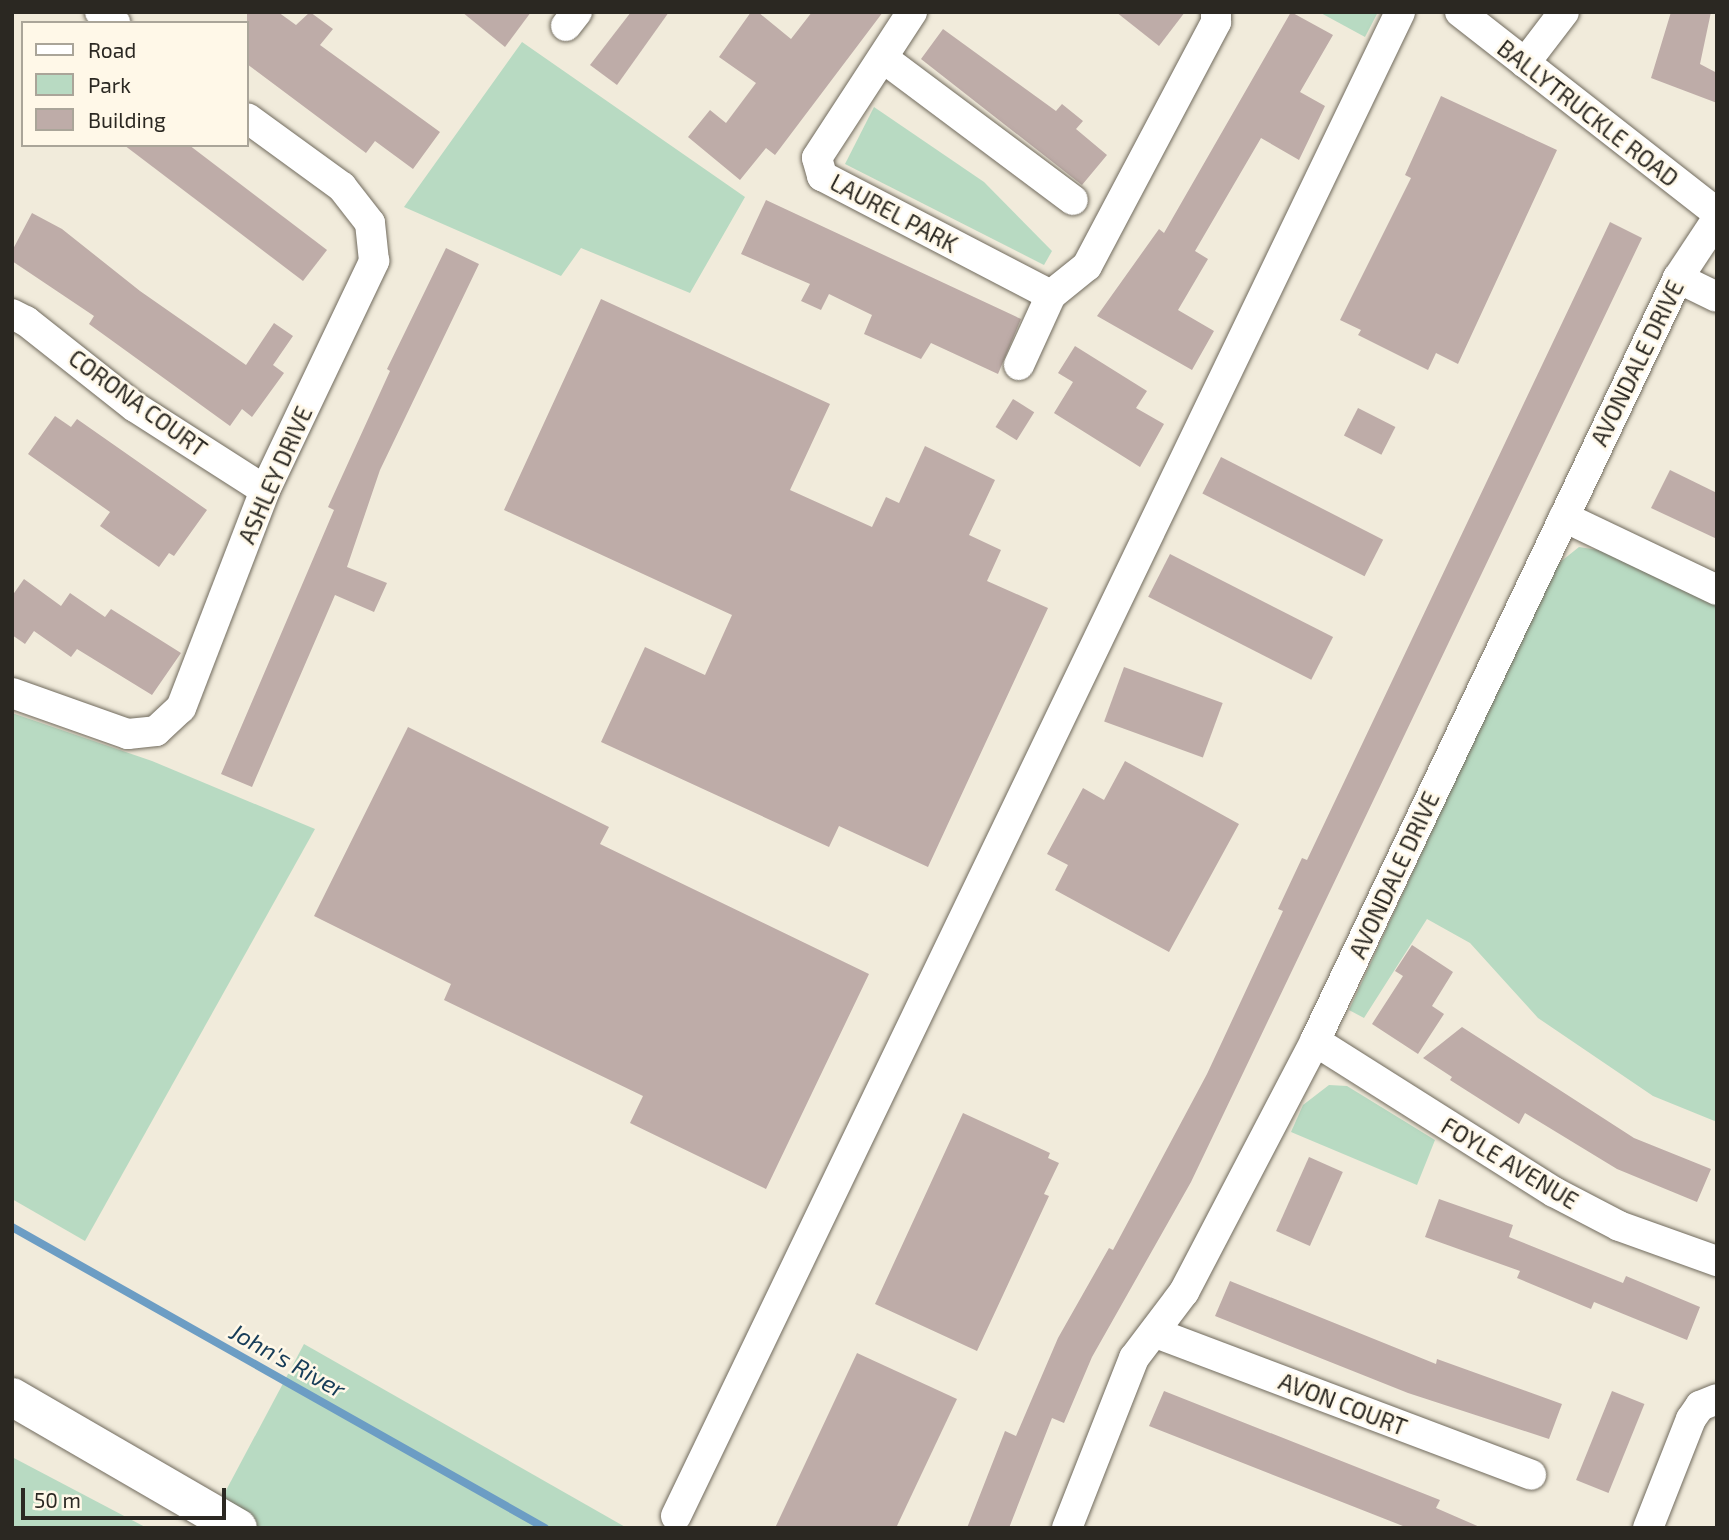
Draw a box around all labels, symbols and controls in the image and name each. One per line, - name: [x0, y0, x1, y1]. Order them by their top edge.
- legend: [21, 21, 248, 147]
- street label: BALLYTRUCKLE ROAD: [1492, 34, 1684, 192]
- text: Road: [88, 37, 136, 62]
- text: Park: [88, 72, 131, 97]
- text: Building: [88, 107, 166, 132]
- street label: LAUREL PARK: [826, 168, 962, 258]
- street label: AVONDALE DRIVE: [1585, 276, 1689, 450]
- street label: CORONA COURT: [63, 344, 213, 462]
- street label: ASHLEY DRIVE: [232, 402, 318, 548]
- street label: AVONDALE DRIVE: [1343, 787, 1445, 963]
- street label: FOYLE AVENUE: [1436, 1111, 1584, 1215]
- water label: John's River: [225, 1317, 351, 1403]
- street label: AVON COURT: [1275, 1367, 1411, 1441]
- scale bar: [24, 1474, 229, 1518]
- text: 50 m: [34, 1487, 81, 1512]

